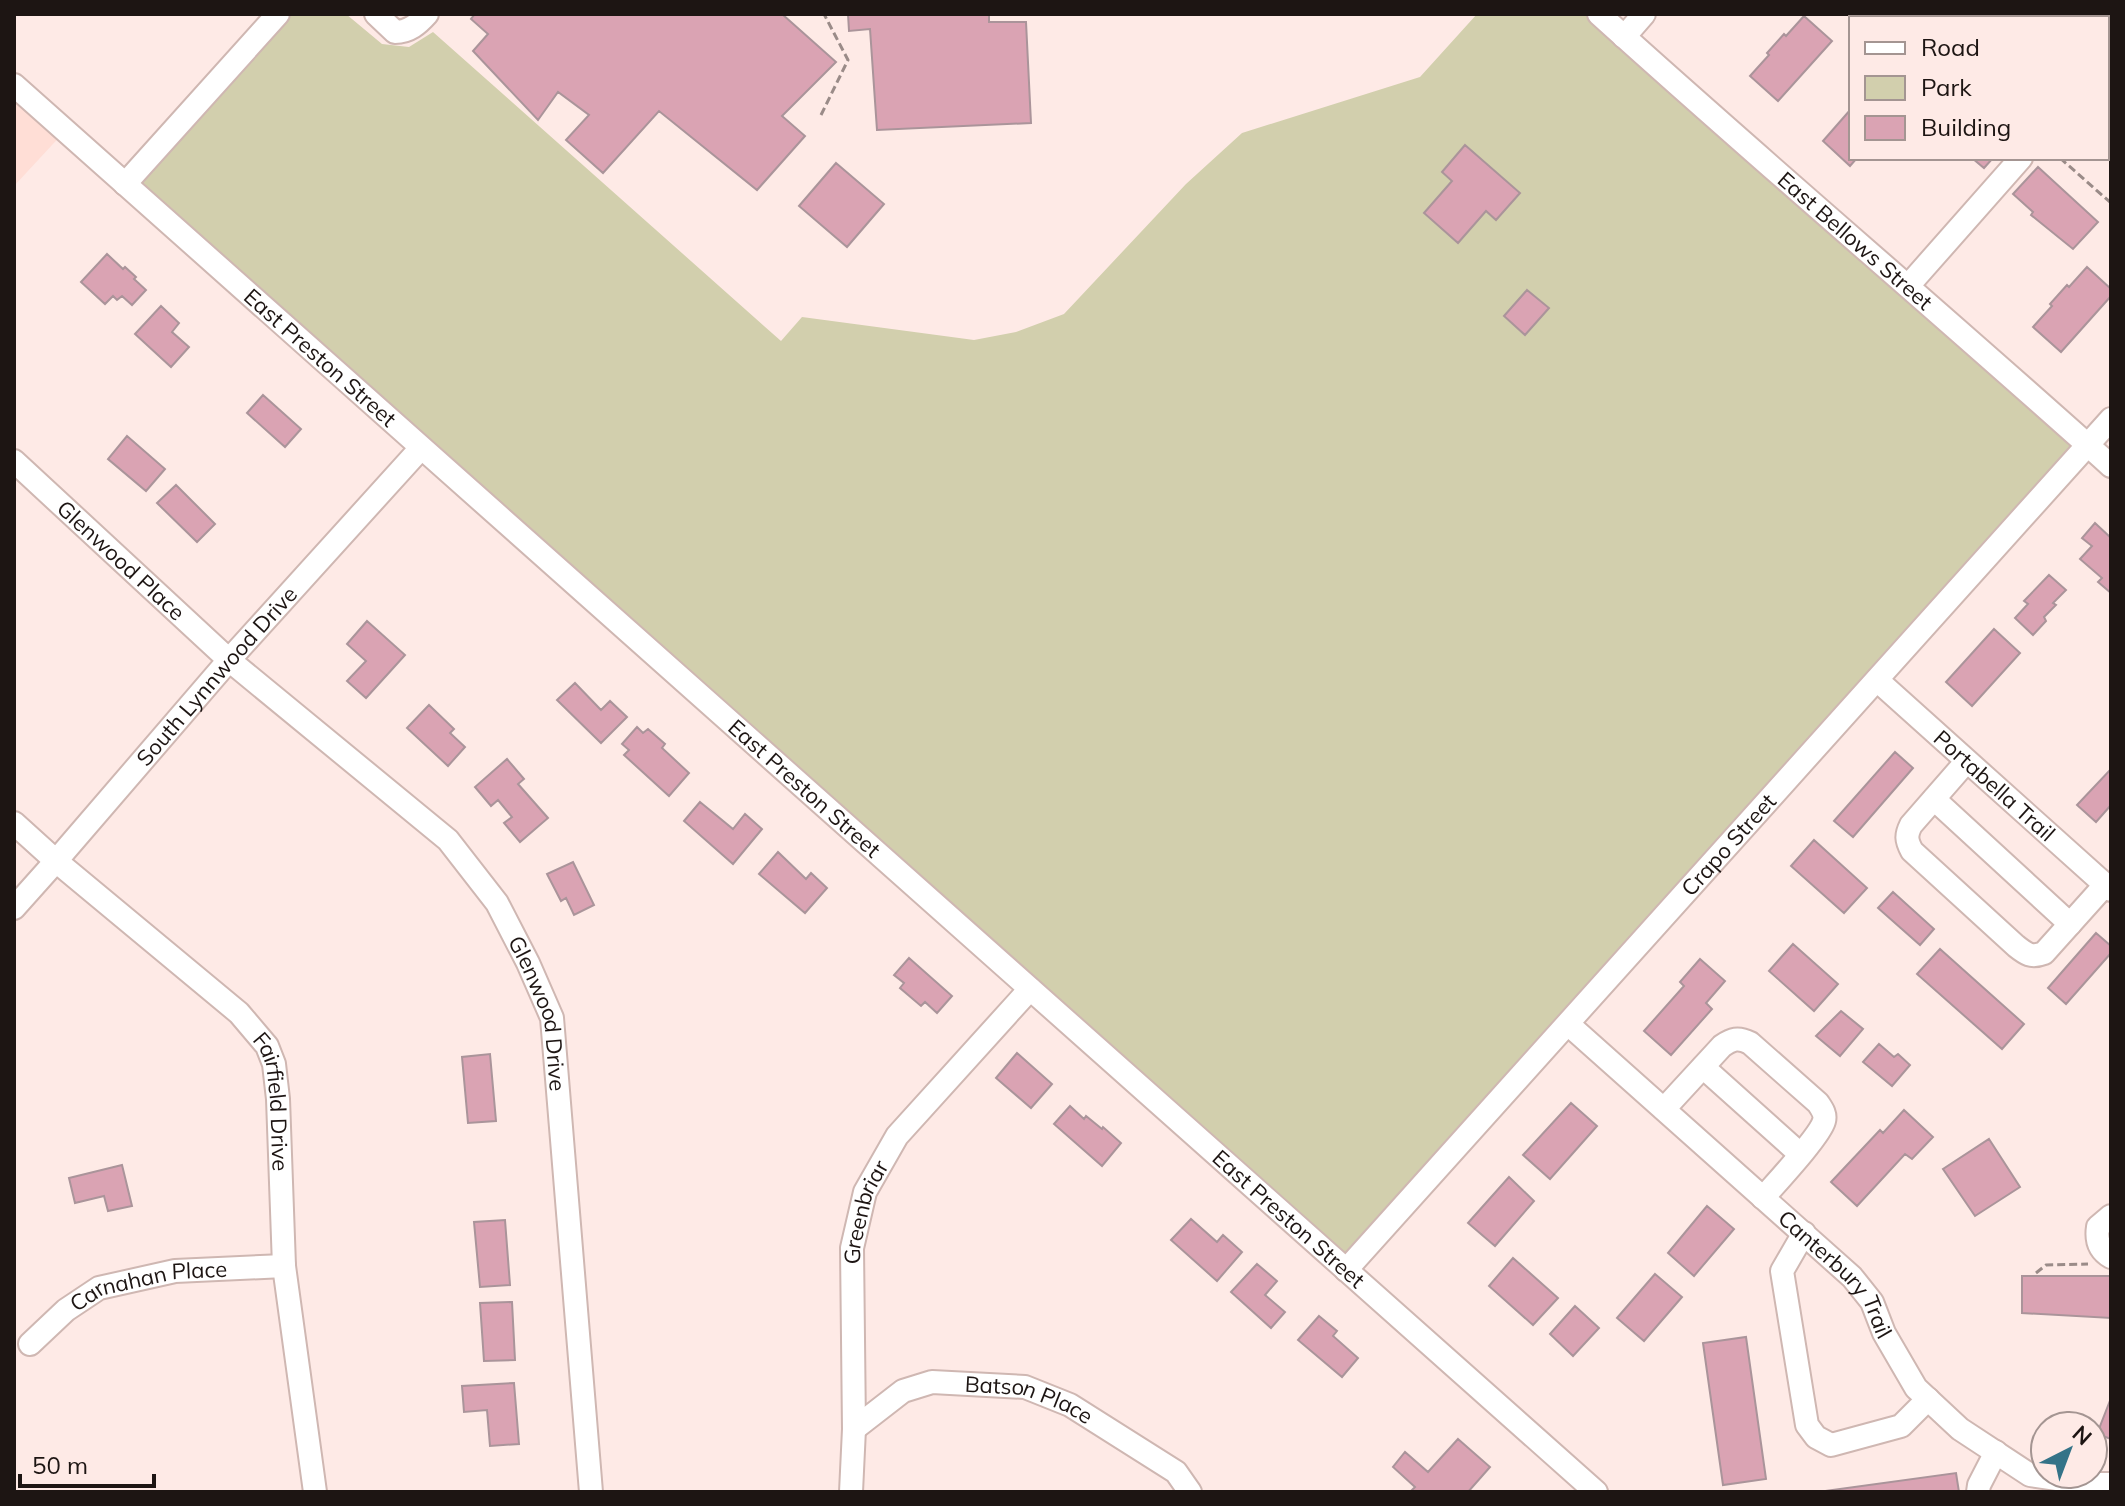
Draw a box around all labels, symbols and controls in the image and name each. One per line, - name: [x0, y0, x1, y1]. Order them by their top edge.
- legend: [1849, 16, 2109, 160]
- text: Road: [1921, 32, 1980, 62]
- text: Park: [1921, 72, 1972, 102]
- text: Building: [1921, 112, 2011, 142]
- street label: East Bellows Street: [1772, 165, 1939, 316]
- street label: East Preston Street: [238, 282, 403, 433]
- street label: Glenwood Place: [51, 494, 191, 626]
- street label: South Lynnwood Drive: [130, 580, 303, 772]
- street label: East Preston Street: [723, 713, 887, 863]
- street label: Portabella Trail: [1928, 724, 2061, 847]
- street label: Crapo Street: [1675, 787, 1782, 902]
- street label: Glenwood Drive: [502, 931, 572, 1092]
- street label: Fairfield Drive: [247, 1026, 295, 1172]
- street label: East Preston Street: [1207, 1144, 1371, 1294]
- street label: Greenbriar: [838, 1155, 894, 1264]
- street label: Canterbury Trail: [1772, 1204, 1898, 1344]
- street label: Carnahan Place: [64, 1255, 228, 1318]
- street label: Batson Place: [964, 1370, 1098, 1430]
- north arrow: [2029, 1410, 2109, 1490]
- text: N: [2067, 1419, 2098, 1451]
- scale bar: [20, 1438, 154, 1488]
- text: 50 m: [32, 1450, 88, 1480]

